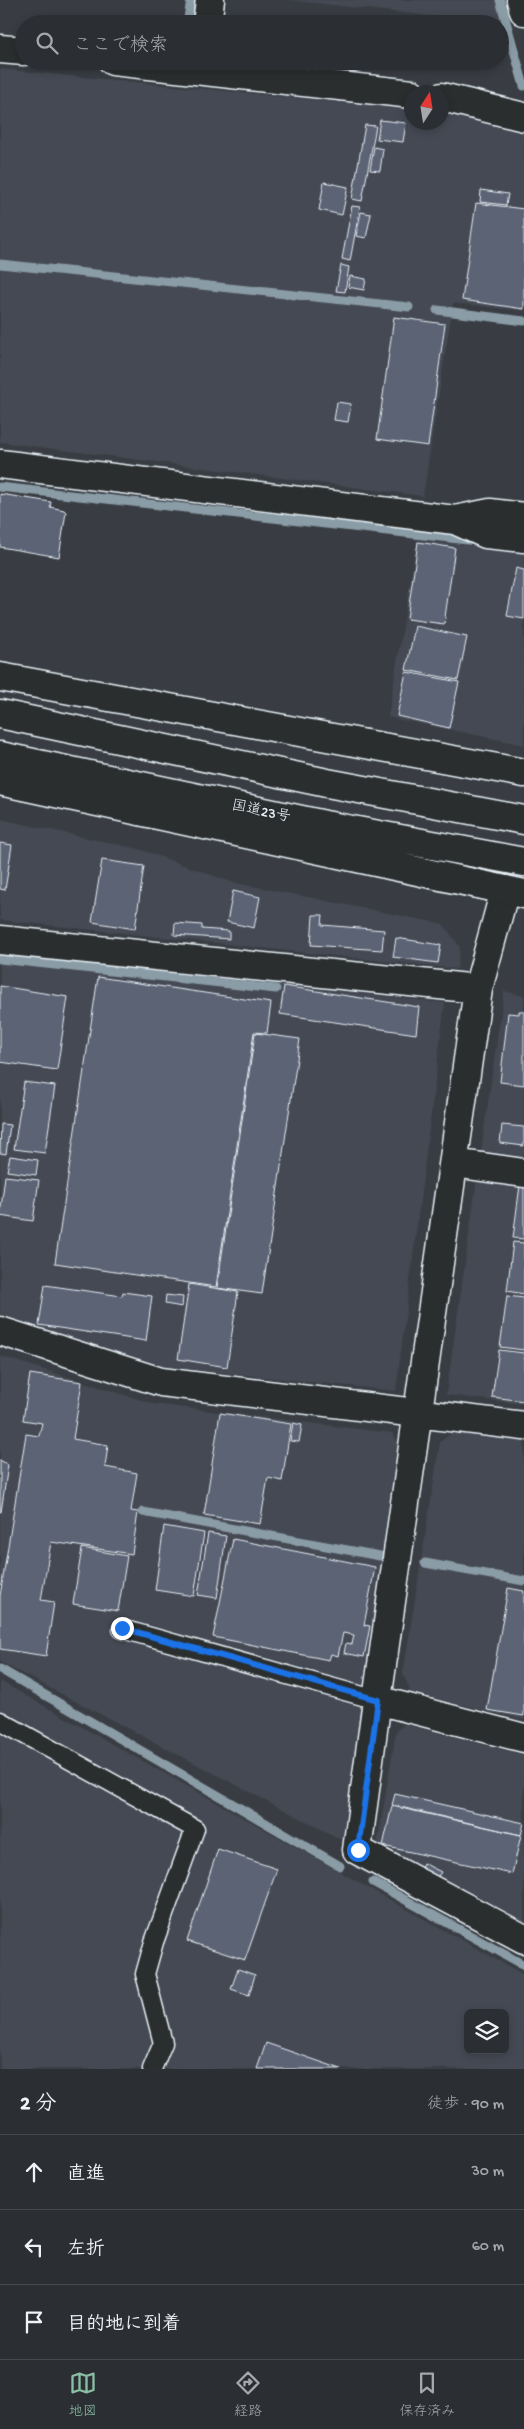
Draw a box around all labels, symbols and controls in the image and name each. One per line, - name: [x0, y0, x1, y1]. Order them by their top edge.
- search box: [15, 15, 509, 70]
- icon: search: [33, 29, 61, 57]
- text: ここで検索: [73, 35, 168, 58]
- north arrow: [404, 85, 449, 130]
- street label: 国道23号: [230, 797, 292, 827]
- route end: [111, 1617, 134, 1640]
- route start: [347, 1839, 370, 1862]
- map controls: [464, 2009, 509, 2054]
- button: layers: [464, 2009, 509, 2054]
- text: 2 分: [20, 2093, 56, 2118]
- text: 徒歩 · 90 m: [427, 2096, 504, 2115]
- icon: ahead: [20, 2158, 48, 2186]
- text: 30 m: [471, 2163, 504, 2182]
- text: 直進: [67, 2164, 105, 2187]
- icon: left: [20, 2233, 48, 2261]
- text: 60 m: [472, 2238, 504, 2257]
- text: 左折: [67, 2239, 105, 2262]
- icon: arrive: [20, 2308, 48, 2336]
- text: 目的地に到着: [67, 2314, 181, 2337]
- tab: 地図: [69, 2369, 97, 2421]
- tab: 経路: [234, 2369, 262, 2421]
- tab: 保存済み: [399, 2369, 455, 2421]

